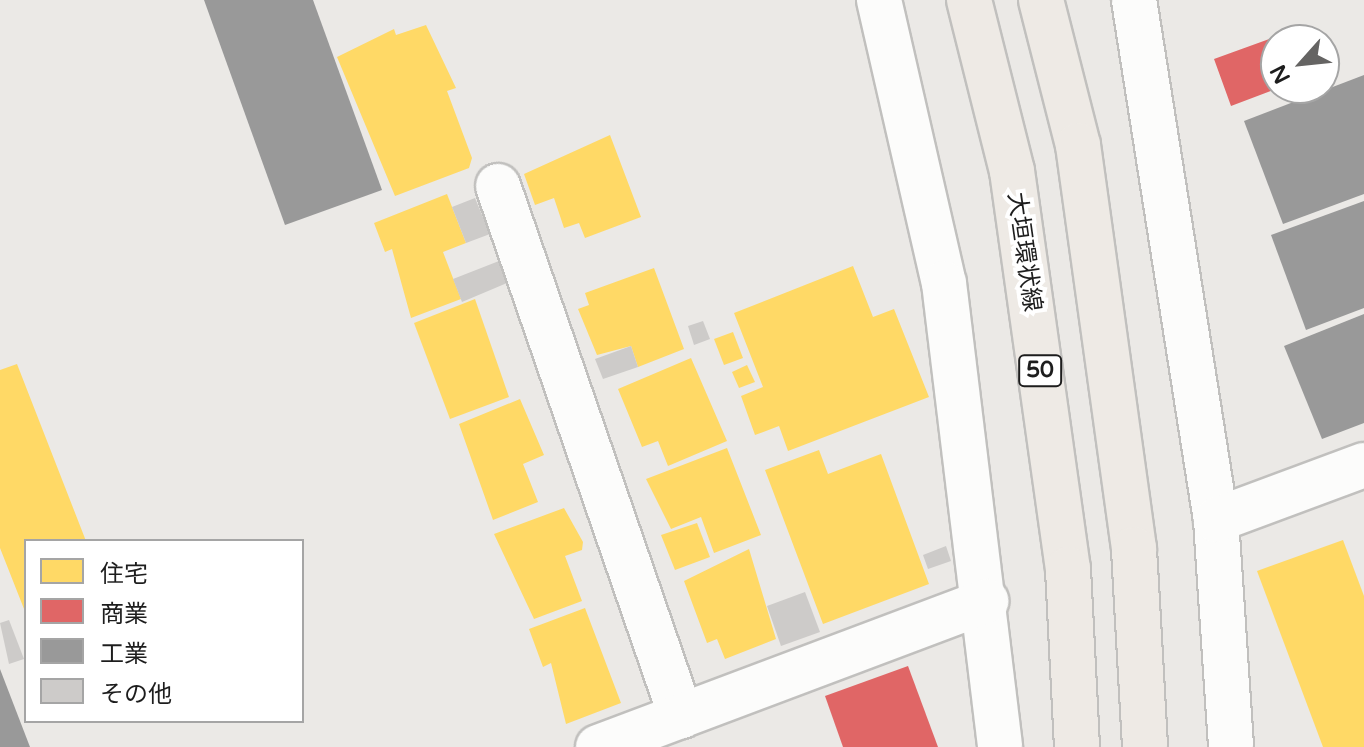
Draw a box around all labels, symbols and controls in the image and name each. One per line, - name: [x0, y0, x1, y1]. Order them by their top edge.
- north arrow: [1260, 24, 1340, 104]
- text: N: [1265, 60, 1296, 88]
- street label: 大垣環状線: [1001, 191, 1047, 313]
- road number: 50: [1018, 353, 1062, 389]
- legend: [24, 539, 304, 723]
- text: 住宅: [100, 560, 148, 589]
- text: 商業: [100, 600, 148, 629]
- text: 工業: [100, 640, 148, 669]
- text: その他: [100, 680, 172, 709]

